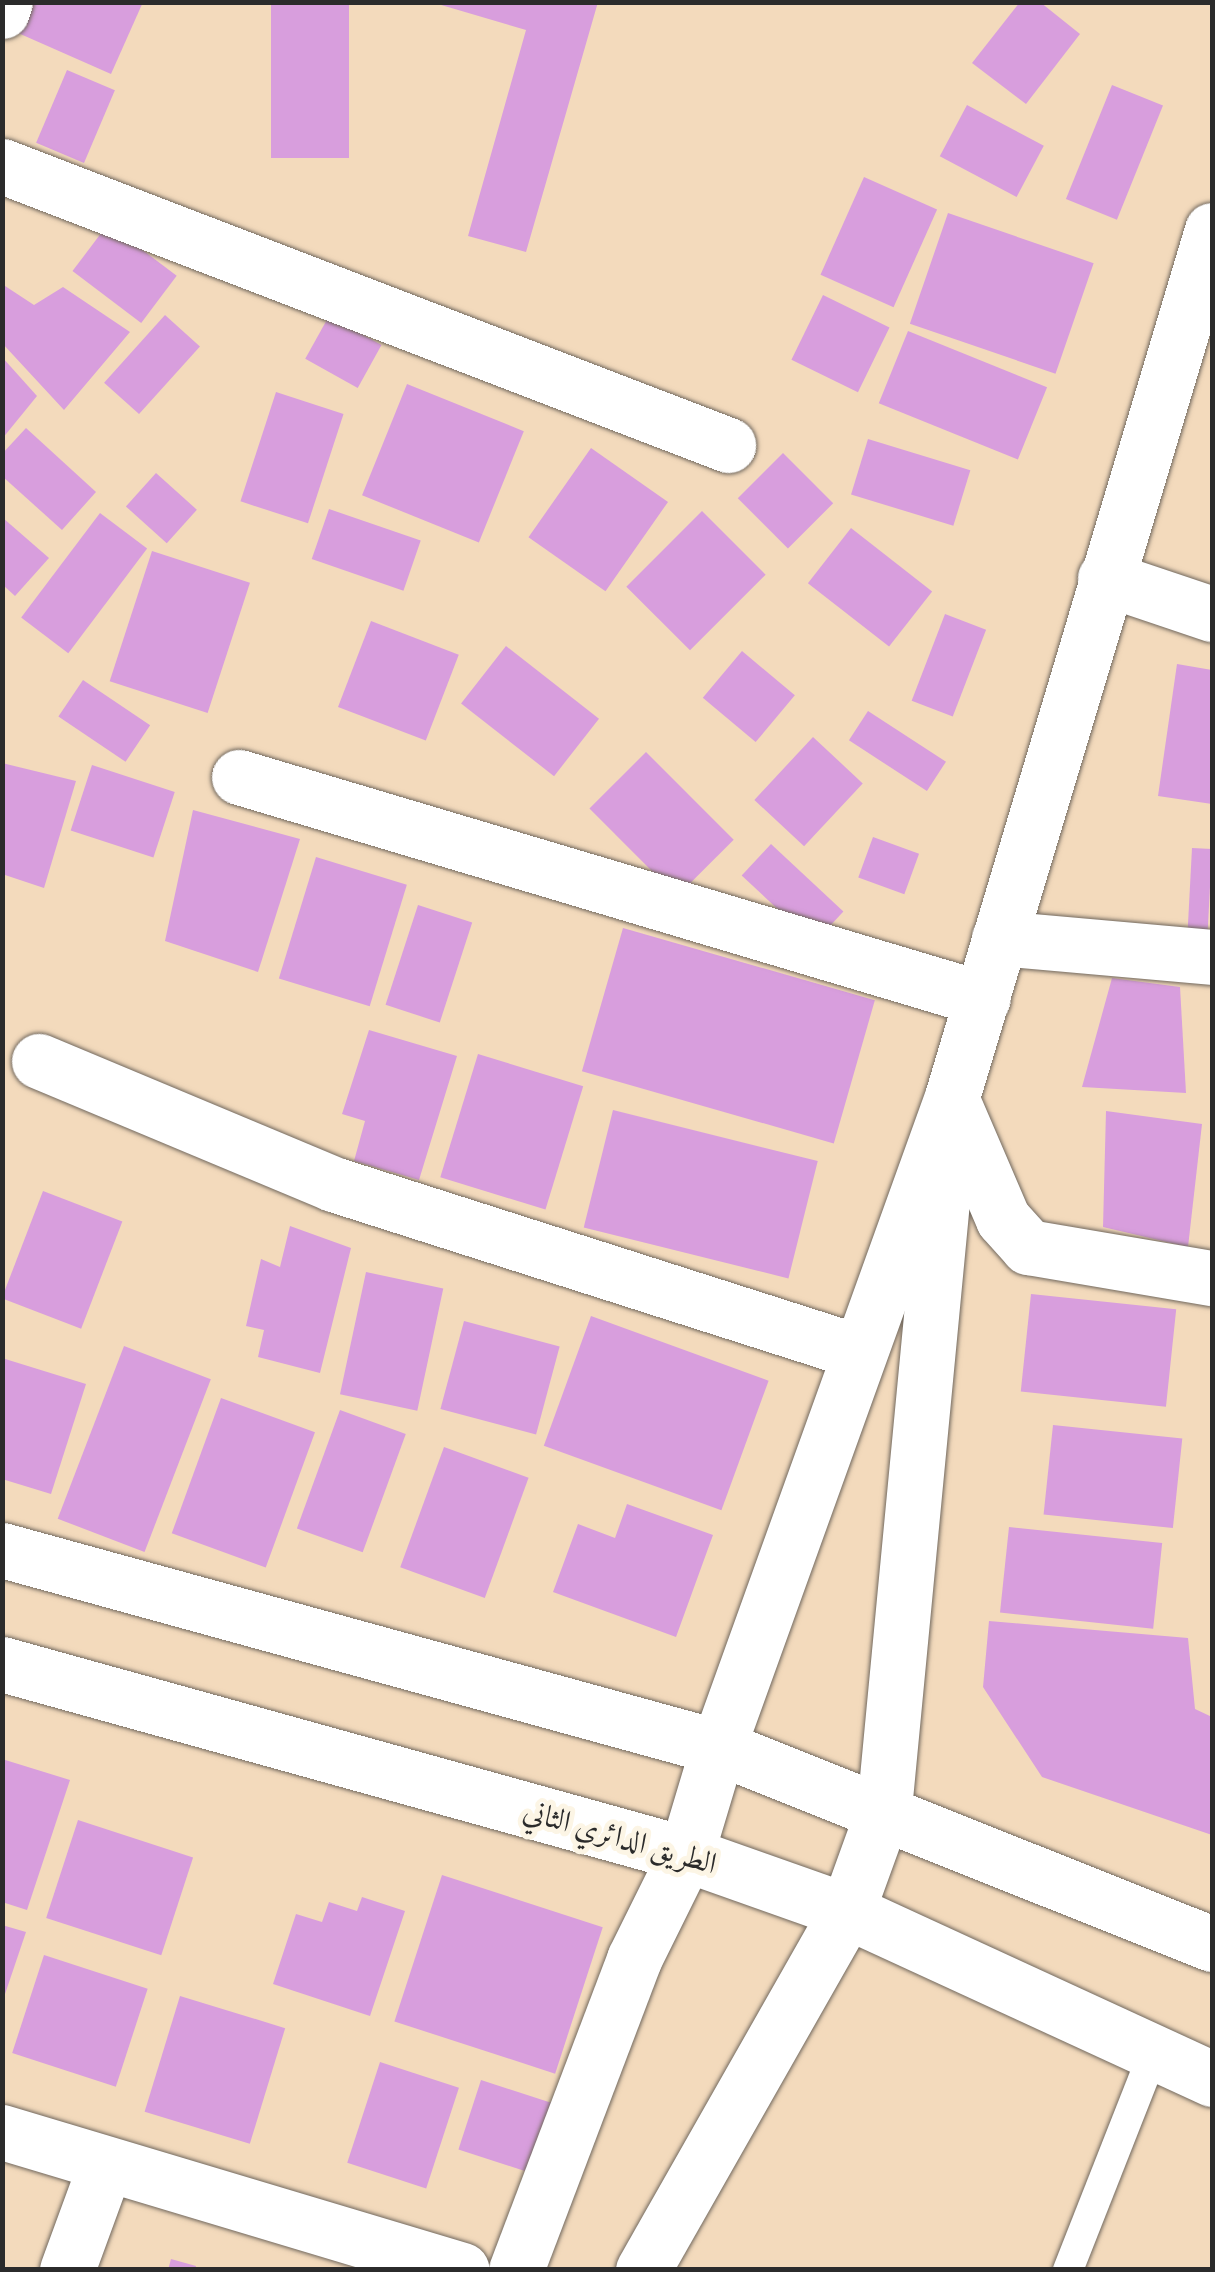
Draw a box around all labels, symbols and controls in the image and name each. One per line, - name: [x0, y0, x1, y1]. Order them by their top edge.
- street label: الطريق الدائري الثاني: [519, 1792, 721, 1882]

